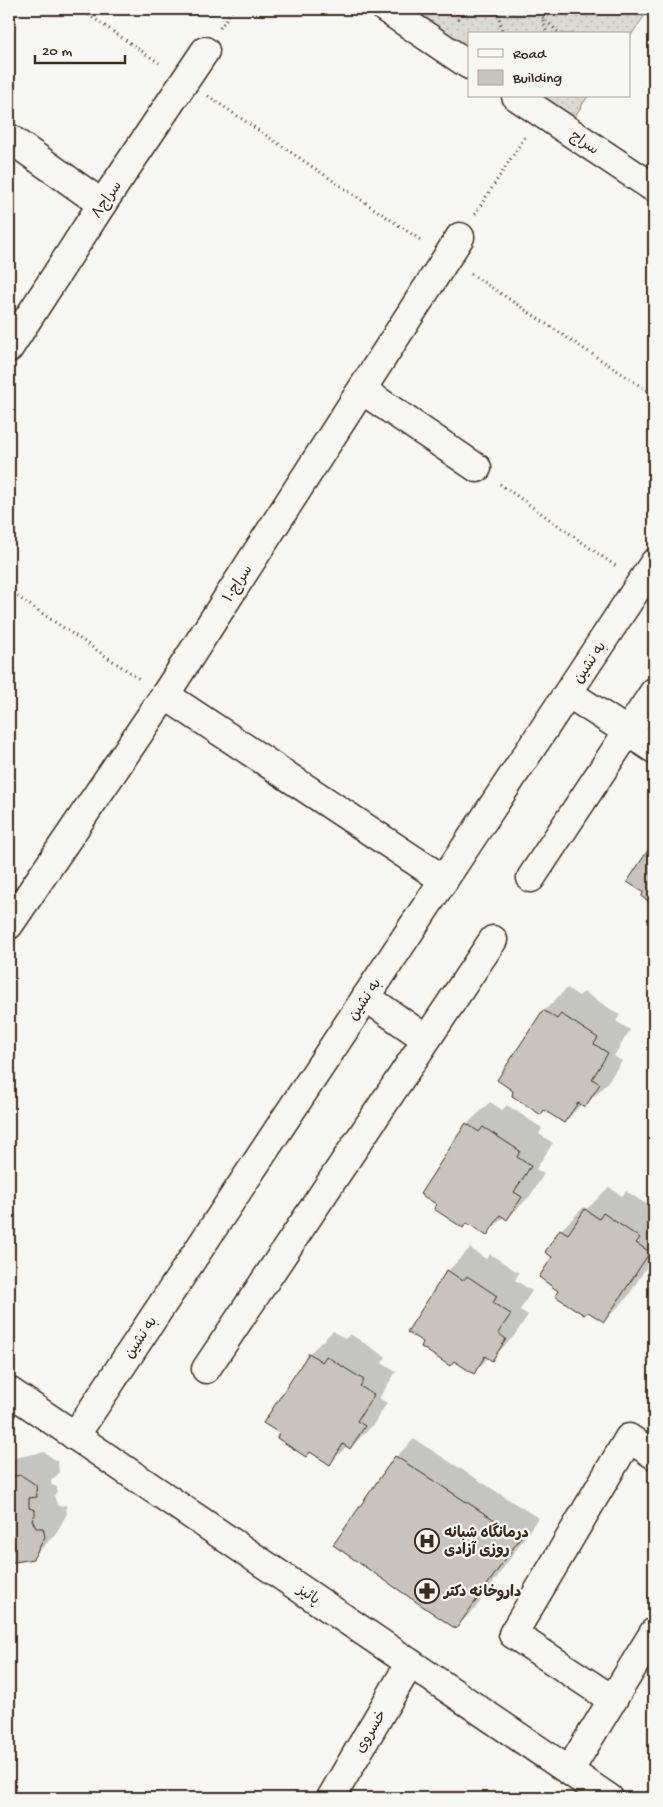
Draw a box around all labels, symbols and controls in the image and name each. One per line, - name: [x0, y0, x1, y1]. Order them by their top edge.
- scale bar: [35, 32, 125, 64]
- legend: [468, 32, 630, 98]
- text: 20 m: [42, 43, 72, 61]
- text: Road: [513, 46, 547, 64]
- text: Building: [512, 70, 562, 88]
- street label: سراج: [566, 128, 602, 160]
- street label: سراج۸: [89, 178, 127, 222]
- street label: سراج۱۰: [220, 562, 257, 606]
- street label: به نشین: [570, 639, 611, 688]
- street label: به نشین: [345, 976, 386, 1025]
- street label: به نشین: [121, 1314, 162, 1363]
- place label: درمانگاه شبانه روزی آزادی: [444, 1522, 529, 1560]
- hospital icon: درمانگاه شبانه روزی آزادی: [414, 1528, 440, 1554]
- pharmacy icon: داروخانه دکتر: [414, 1578, 440, 1604]
- street label: پائیز: [291, 1580, 323, 1610]
- place label: داروخانه دکتر: [442, 1584, 521, 1602]
- street label: خسروى: [352, 1707, 392, 1757]

